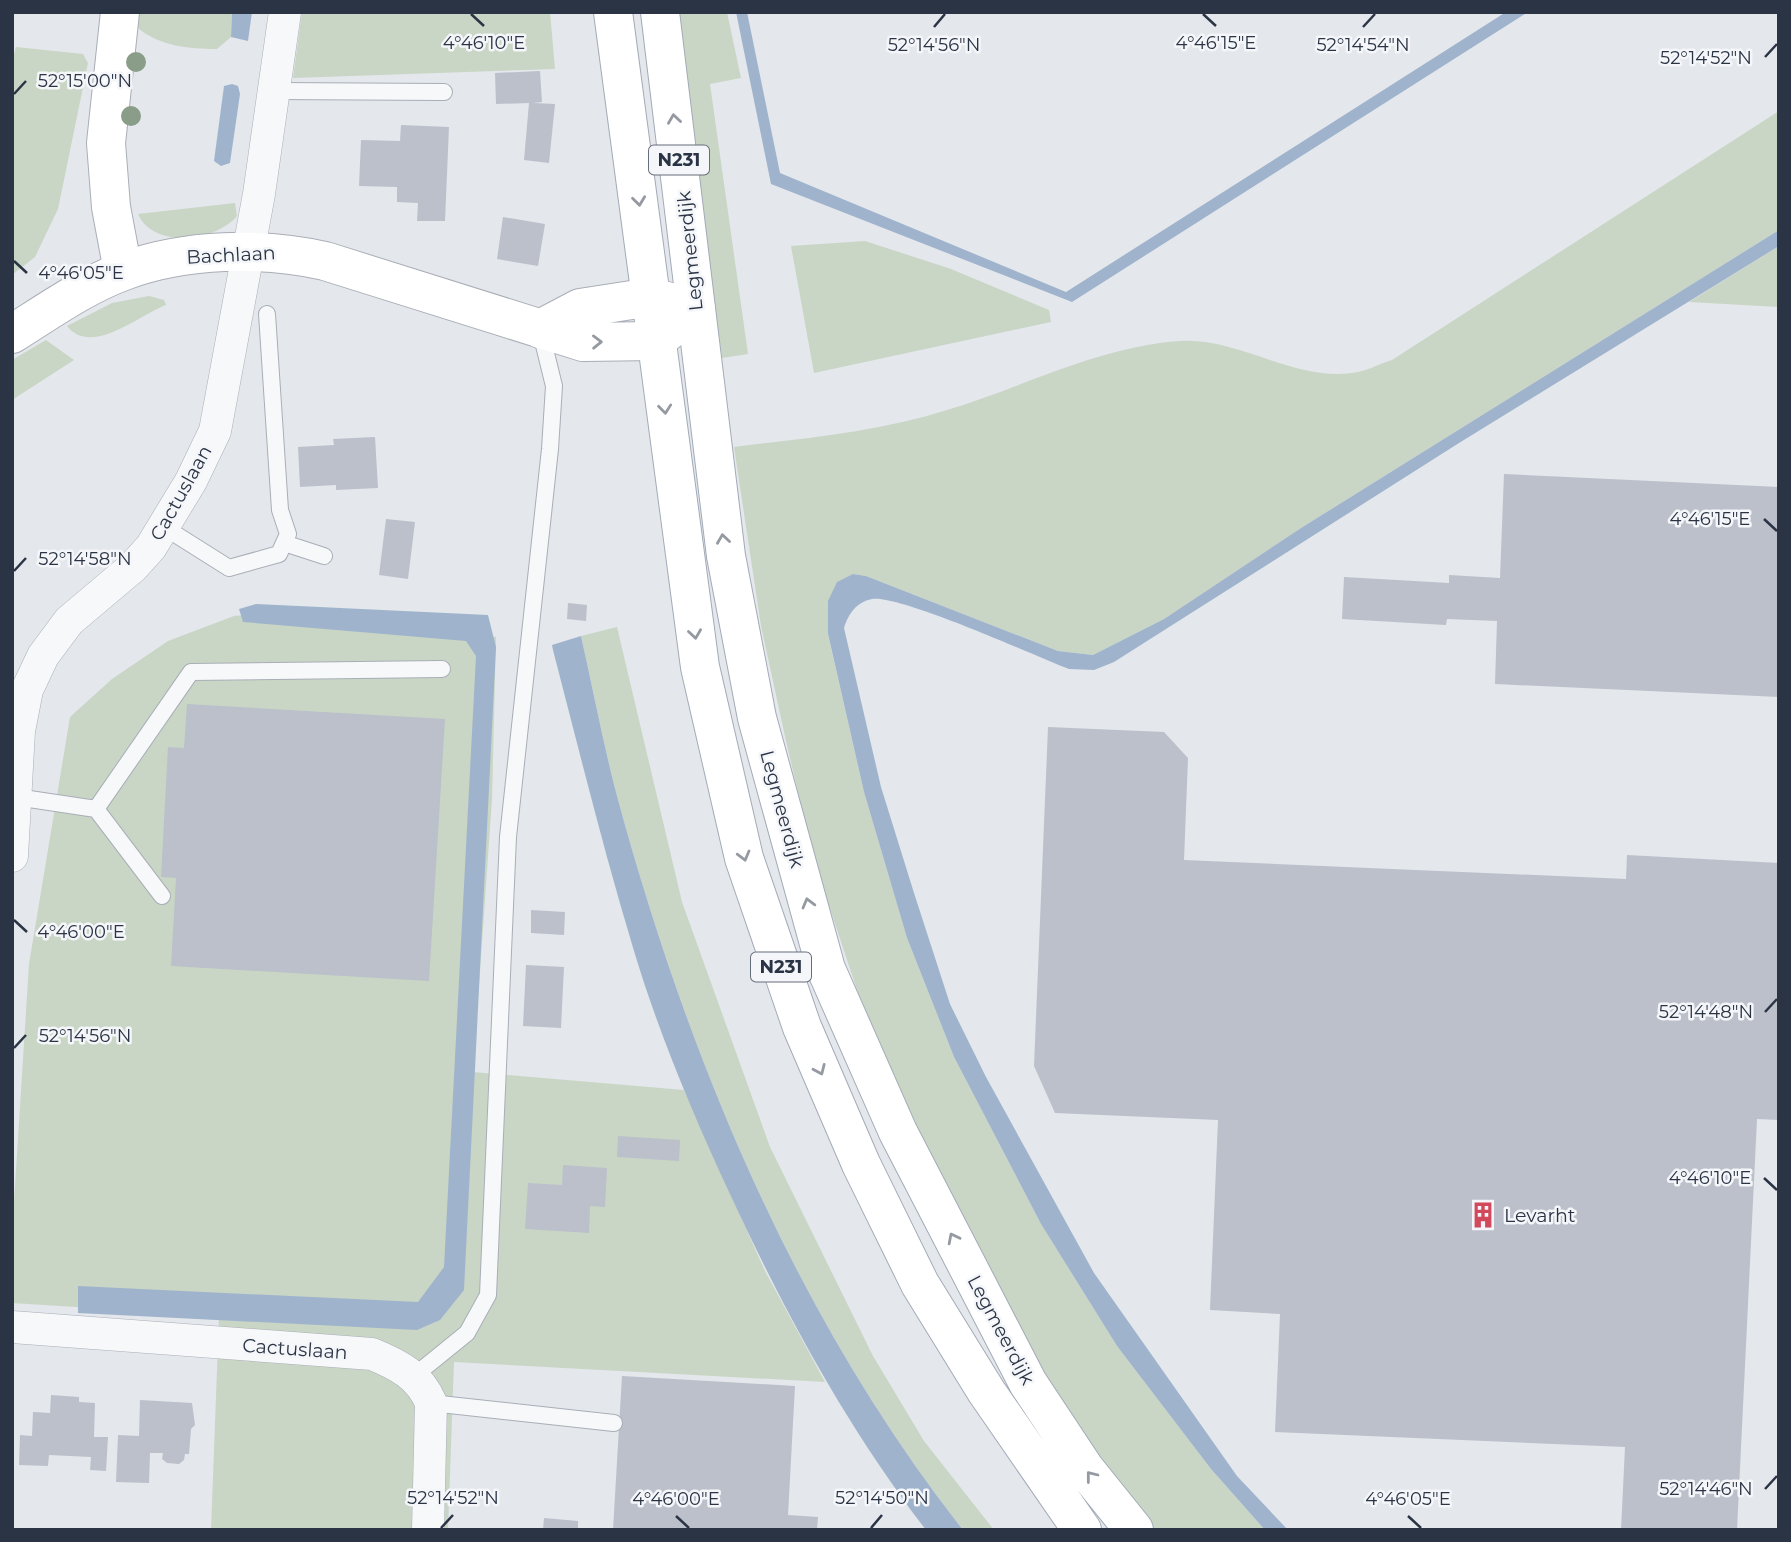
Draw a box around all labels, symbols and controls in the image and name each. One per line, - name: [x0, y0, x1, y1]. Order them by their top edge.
- text: 4°46'10"E: [443, 32, 525, 54]
- text: 4°46'15"E: [1176, 32, 1256, 54]
- text: 52°14'56"N: [888, 34, 980, 56]
- text: 52°14'54"N: [1316, 34, 1410, 56]
- text: 52°14'52"N: [1660, 47, 1752, 69]
- text: 52°15'00"N: [38, 70, 132, 92]
- one-way arrow: [667, 113, 682, 125]
- road number: N231: [649, 146, 709, 174]
- street label: Legmeerdijk: [672, 189, 708, 312]
- one-way arrow: [631, 195, 646, 207]
- street label: Bachlaan: [186, 241, 276, 269]
- text: 4°46'05"E: [38, 262, 124, 284]
- one-way arrow: [592, 334, 603, 350]
- one-way arrow: [657, 403, 672, 414]
- street label: Cactuslaan: [145, 441, 217, 545]
- text: 4°46'15"E: [1670, 508, 1750, 530]
- one-way arrow: [716, 533, 731, 545]
- text: 52°14'58"N: [38, 548, 132, 570]
- one-way arrow: [688, 628, 703, 640]
- street label: Legmeerdijk: [755, 748, 809, 871]
- one-way arrow: [736, 850, 751, 862]
- one-way arrow: [802, 897, 816, 909]
- text: 4°46'00"E: [37, 921, 125, 943]
- road number: N231: [751, 952, 811, 982]
- text: 52°14'48"N: [1659, 1001, 1753, 1023]
- text: 52°14'56"N: [39, 1025, 131, 1047]
- one-way arrow: [812, 1063, 826, 1076]
- text: 4°46'10"E: [1669, 1167, 1751, 1189]
- building icon: Levarht: [1468, 1200, 1498, 1230]
- place label: Levarht: [1504, 1204, 1576, 1227]
- one-way arrow: [947, 1232, 961, 1245]
- street label: Legmeerdijk: [963, 1271, 1040, 1389]
- street label: Cactuslaan: [242, 1334, 348, 1364]
- one-way arrow: [1087, 1472, 1099, 1485]
- text: 52°14'46"N: [1659, 1478, 1753, 1500]
- text: 52°14'52"N: [407, 1487, 499, 1509]
- text: 52°14'50"N: [835, 1487, 929, 1509]
- text: 4°46'00"E: [632, 1488, 720, 1510]
- text: 4°46'05"E: [1365, 1488, 1451, 1510]

